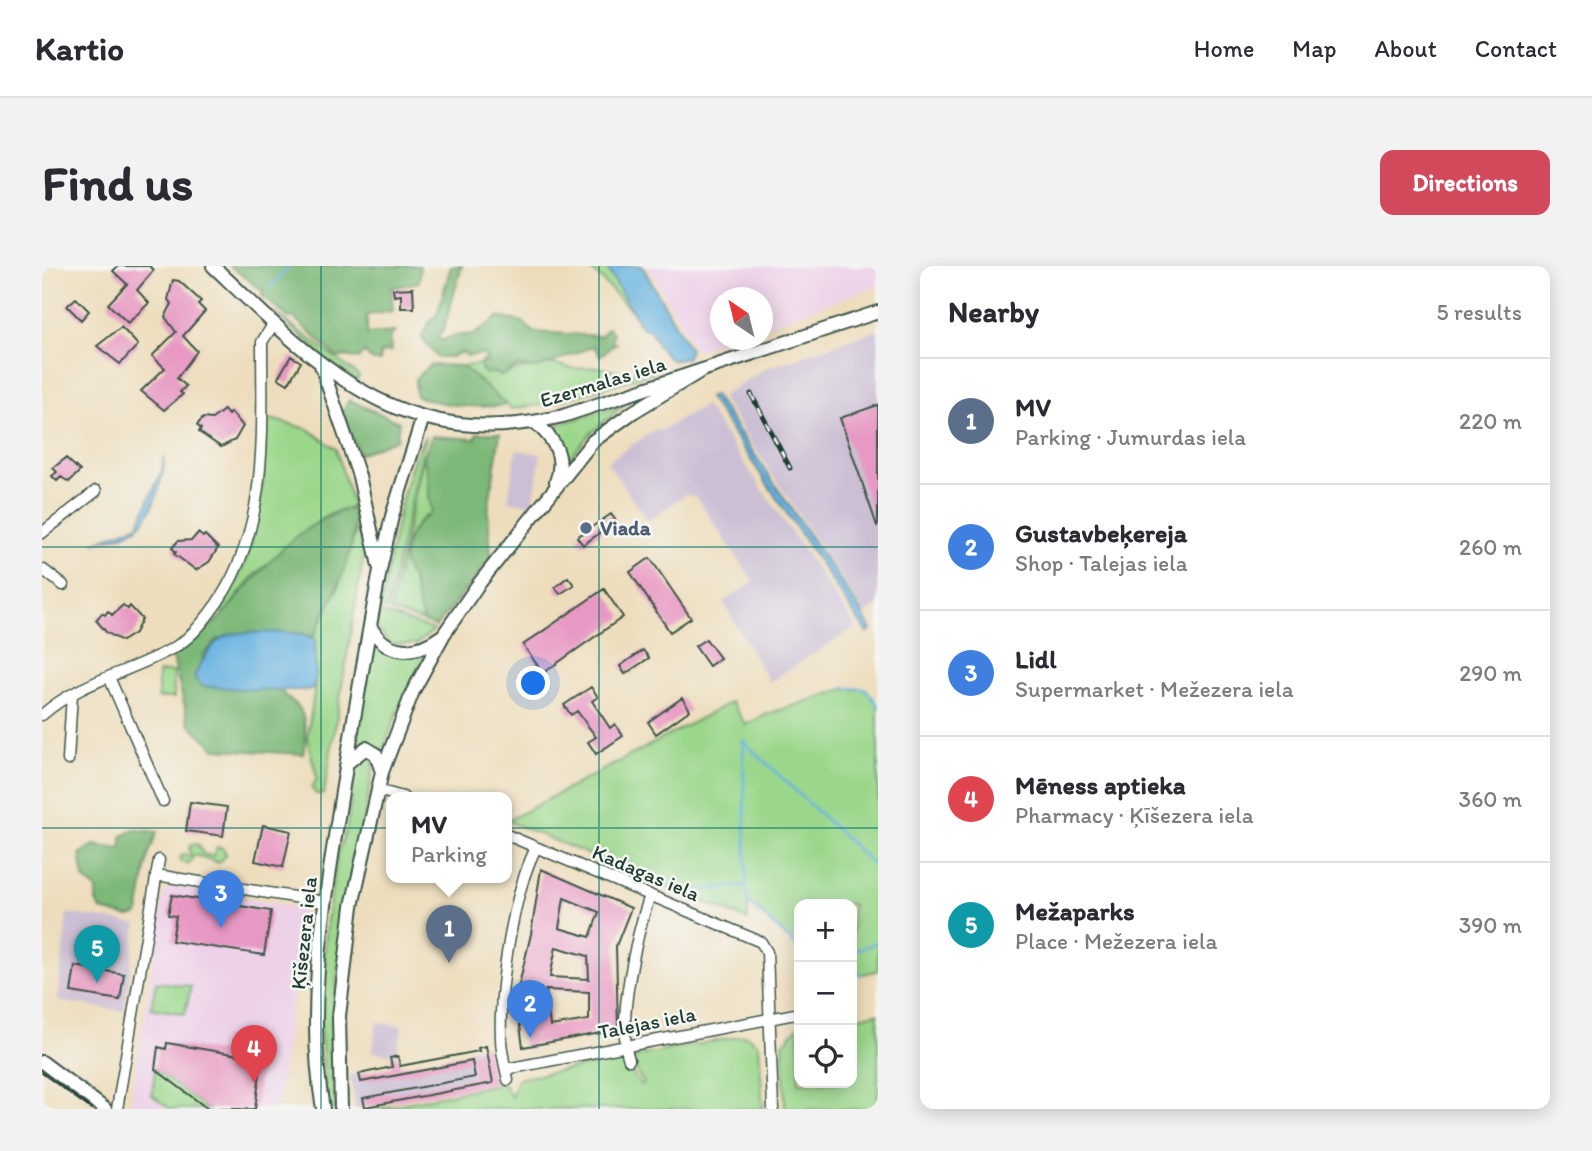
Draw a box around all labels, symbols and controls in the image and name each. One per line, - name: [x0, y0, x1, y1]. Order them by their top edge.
- text: Kartio: [35, 29, 124, 68]
- text: Home: [1194, 34, 1254, 63]
- text: Map: [1292, 34, 1336, 63]
- text: About: [1374, 34, 1437, 63]
- text: Contact: [1475, 34, 1557, 63]
- button: Directions: [1380, 150, 1550, 215]
- text: Find us: [42, 153, 193, 212]
- north arrow: [710, 287, 773, 350]
- text: Nearby: [948, 293, 1039, 330]
- text: 5 results: [1436, 298, 1522, 326]
- street label: Ezermalas iela: [537, 350, 669, 413]
- text: MV: [1015, 391, 1051, 423]
- text: 1: [966, 407, 976, 435]
- text: 220 m: [1459, 407, 1522, 435]
- text: Parking · Jumurdas iela: [1015, 423, 1246, 451]
- place label: Viada: [600, 515, 652, 540]
- text: Gustavbeķereja: [1015, 517, 1187, 549]
- marker: Viada: [578, 520, 594, 536]
- text: 2: [965, 533, 977, 561]
- text: 260 m: [1459, 533, 1522, 561]
- text: Shop · Talejas iela: [1015, 549, 1188, 577]
- text: Lidl: [1015, 643, 1057, 675]
- text: 3: [965, 659, 977, 687]
- text: 290 m: [1459, 659, 1522, 687]
- your location: [516, 666, 550, 700]
- text: Supermarket · Mežezera iela: [1015, 675, 1294, 703]
- text: Mēness aptieka: [1015, 769, 1186, 801]
- text: 4: [964, 785, 978, 813]
- text: 360 m: [1459, 785, 1522, 813]
- popup: [386, 792, 512, 883]
- text: Pharmacy · Ķīšezera iela: [1015, 801, 1254, 829]
- text: MV: [411, 808, 447, 840]
- street label: Kadagas iela: [589, 839, 704, 906]
- text: Parking: [411, 840, 487, 868]
- pin: 3: [198, 870, 244, 928]
- street label: Ķīšezera iela: [285, 875, 322, 991]
- text: Mežaparks: [1015, 895, 1135, 927]
- map controls: [794, 899, 857, 1088]
- button: +: [794, 899, 857, 962]
- pin: 1: [426, 905, 472, 963]
- text: 5: [965, 911, 977, 939]
- text: 390 m: [1459, 911, 1522, 939]
- pin: 5: [74, 925, 120, 983]
- text: Place · Mežezera iela: [1015, 927, 1217, 955]
- button: −: [794, 962, 857, 1025]
- pin: 2: [507, 980, 553, 1038]
- street label: Talejas iela: [596, 1001, 698, 1044]
- pin: 4: [231, 1025, 277, 1083]
- button: locate: [794, 1025, 857, 1088]

